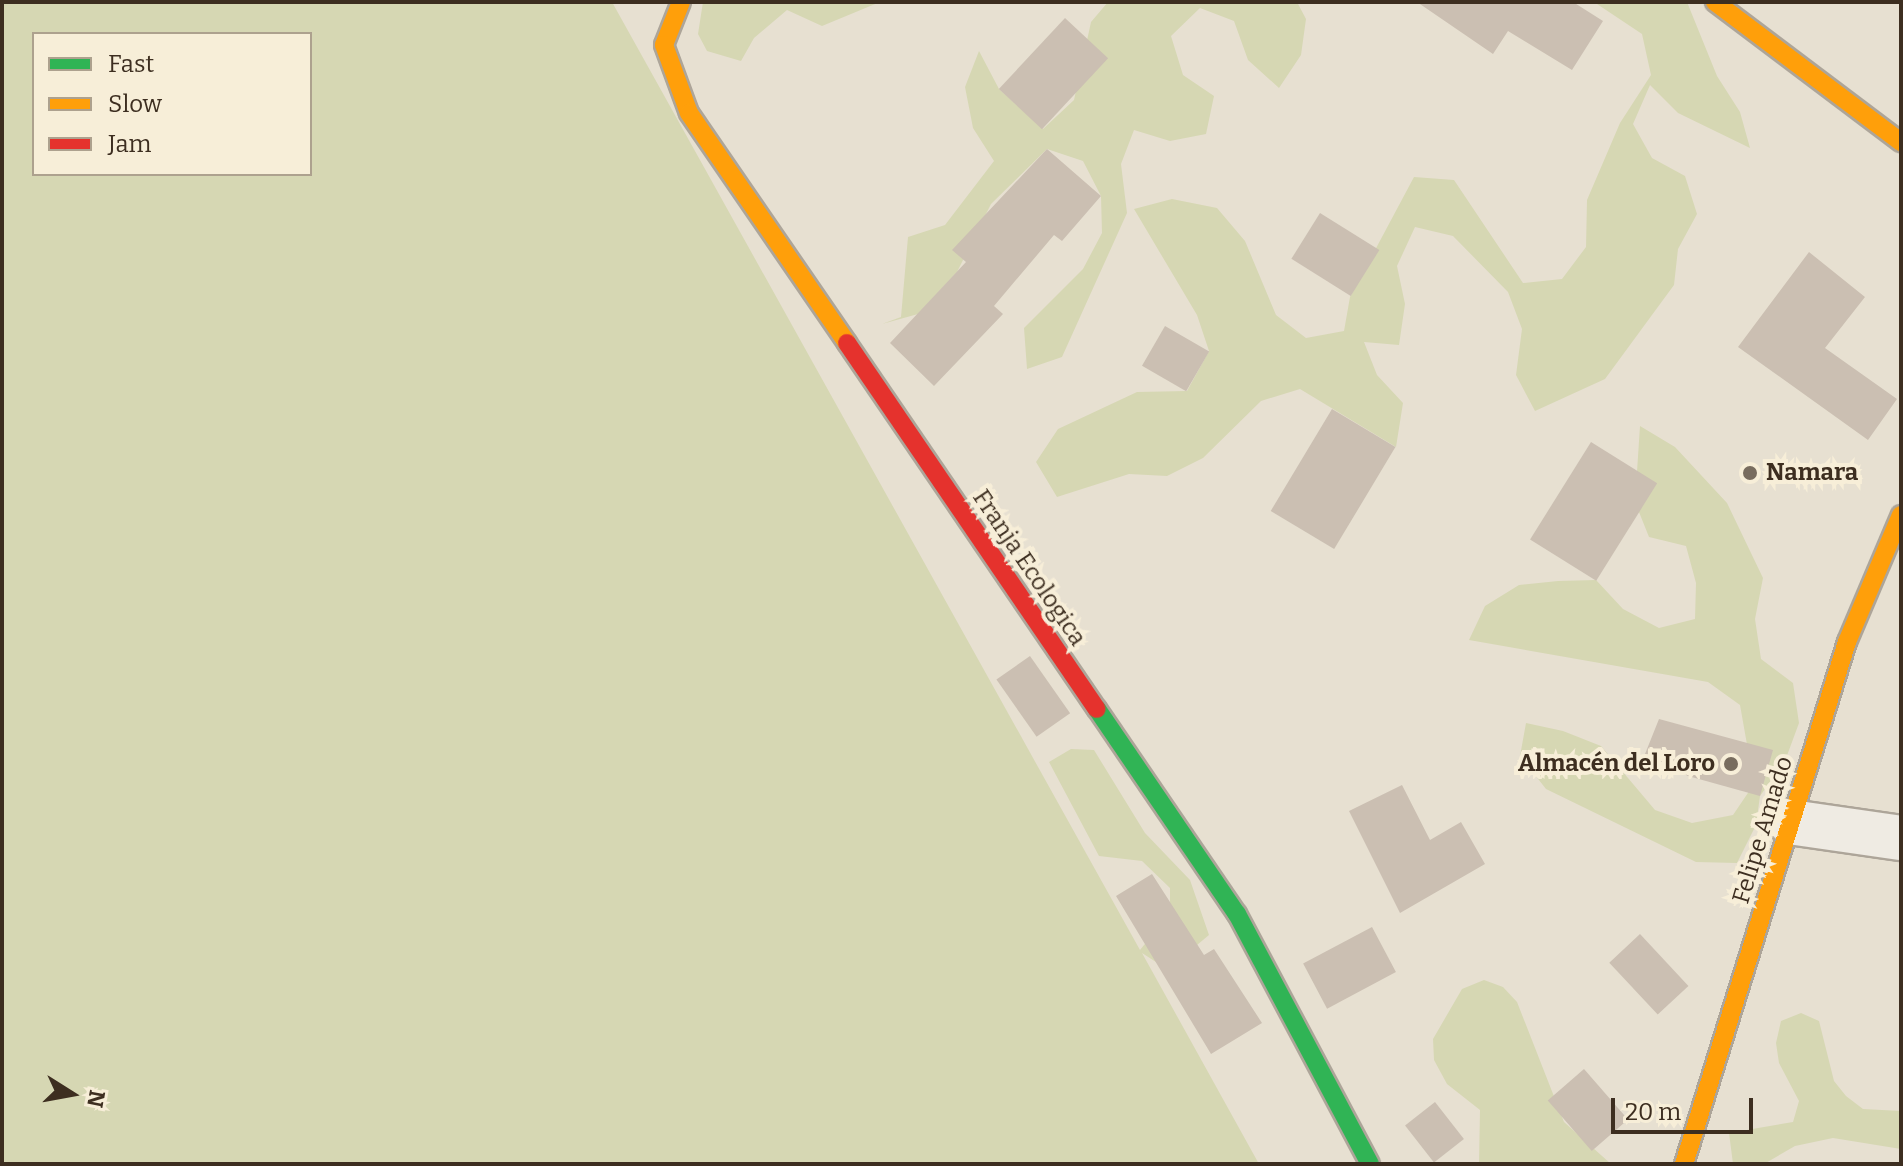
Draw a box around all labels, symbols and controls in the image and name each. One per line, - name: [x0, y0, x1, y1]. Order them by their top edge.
- legend: [32, 32, 312, 176]
- text: Fast: [108, 50, 154, 78]
- text: Slow: [108, 90, 162, 118]
- text: Jam: [108, 130, 151, 158]
- place label: Namara: [1766, 459, 1858, 487]
- marker: Namara: [1741, 464, 1759, 482]
- street label: Franja Ecologica: [966, 485, 1092, 651]
- place label: Almacén del Loro: [1518, 750, 1715, 778]
- street label: Felipe Amado: [1727, 753, 1799, 907]
- marker: Almacén del Loro: [1722, 755, 1740, 773]
- north arrow: [32, 1054, 112, 1134]
- scale bar: [1615, 1082, 1757, 1132]
- text: N: [81, 1088, 111, 1110]
- text: 20 m: [1625, 1098, 1681, 1126]

